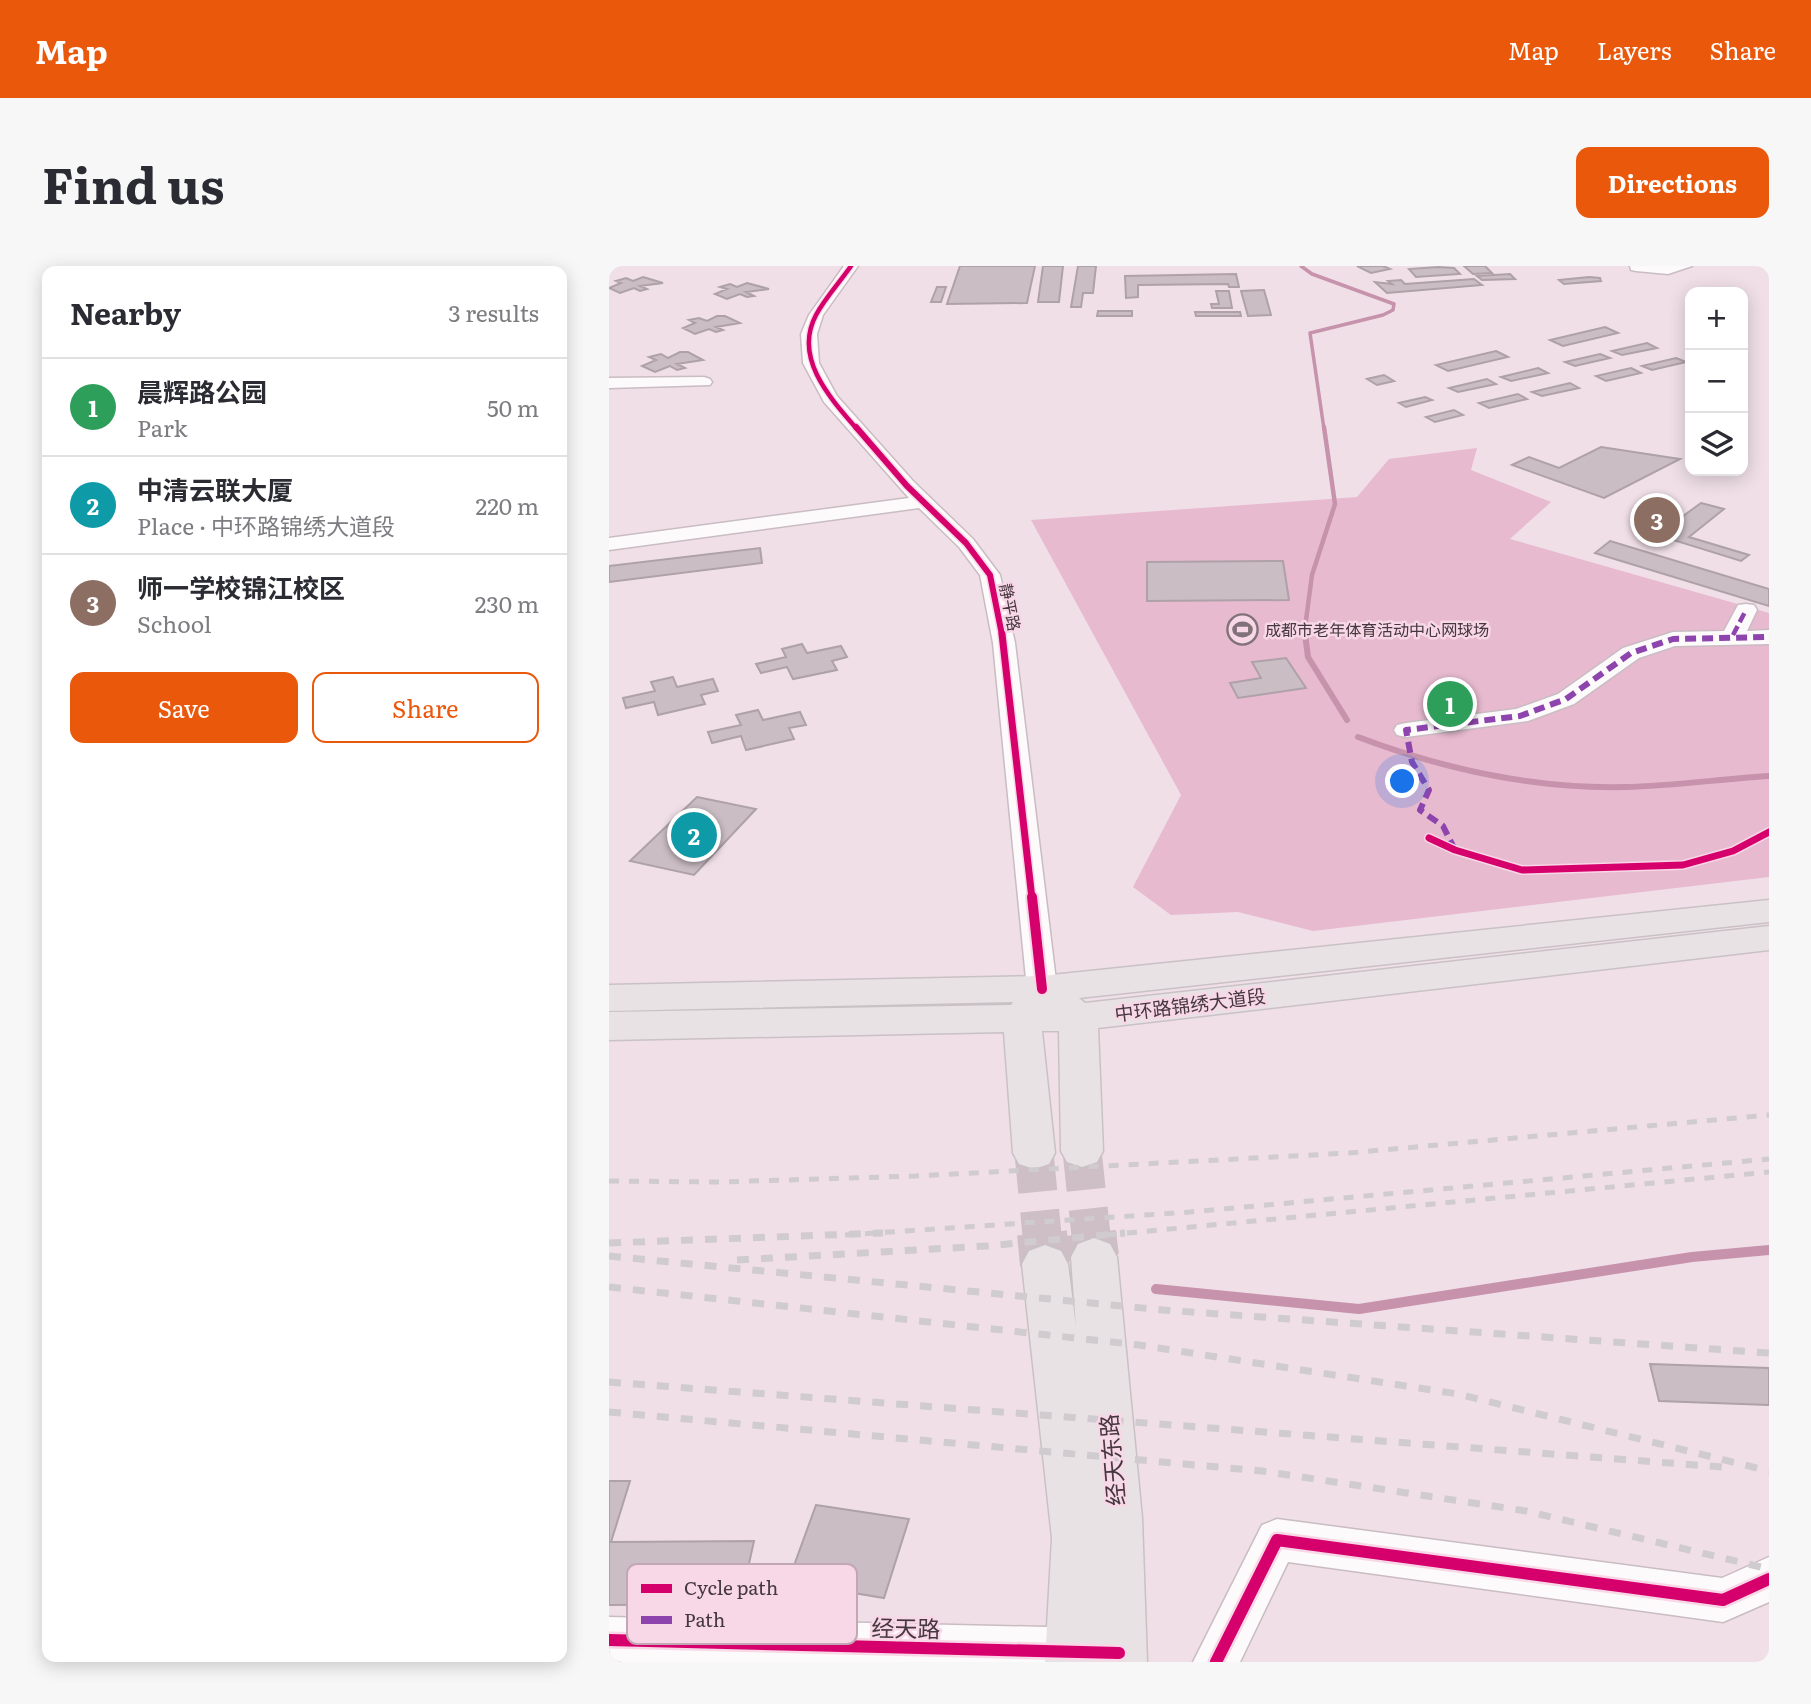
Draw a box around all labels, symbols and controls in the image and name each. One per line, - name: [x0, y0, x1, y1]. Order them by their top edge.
- text: Map: [35, 25, 108, 74]
- text: Map: [1508, 32, 1559, 67]
- text: Layers: [1597, 32, 1671, 67]
- text: Share: [1709, 32, 1776, 67]
- text: Find us: [42, 146, 225, 219]
- button: Directions: [1576, 147, 1769, 218]
- map controls: [1685, 287, 1748, 476]
- button: +: [1685, 287, 1748, 350]
- text: Nearby: [70, 290, 181, 334]
- text: 3 results: [448, 295, 539, 329]
- button: −: [1685, 350, 1748, 413]
- text: 晨辉路公园: [137, 371, 267, 410]
- text: 1: [88, 390, 98, 424]
- text: 50 m: [487, 390, 539, 424]
- text: Park: [137, 410, 187, 444]
- button: layers: [1685, 413, 1748, 476]
- text: 中清云联大厦: [137, 469, 293, 508]
- text: 2: [87, 488, 99, 522]
- text: 220 m: [475, 488, 539, 522]
- pin: 3: [1634, 494, 1680, 546]
- text: Place · 中环路锦绣大道段: [137, 508, 395, 542]
- text: 师一学校锦江校区: [137, 567, 345, 606]
- street label: 静平路: [995, 581, 1027, 633]
- text: 3: [87, 586, 99, 620]
- text: 230 m: [475, 586, 539, 620]
- text: School: [137, 606, 211, 640]
- sports icon: 成都市老年体育活动中心网球场: [1225, 612, 1259, 646]
- place label: 成都市老年体育活动中心网球场: [1265, 617, 1489, 641]
- button: Save: [70, 672, 298, 743]
- button: Share: [312, 672, 539, 743]
- pin: 1: [1427, 678, 1473, 730]
- your location: [1385, 764, 1419, 798]
- pin: 2: [671, 809, 717, 861]
- street label: 中环路锦绣大道段: [1113, 981, 1267, 1027]
- street label: 经天东路: [1090, 1413, 1132, 1507]
- legend: [627, 1564, 857, 1644]
- text: Cycle path: [684, 1573, 778, 1601]
- text: Path: [684, 1605, 725, 1633]
- street label: 经天路: [871, 1609, 941, 1645]

